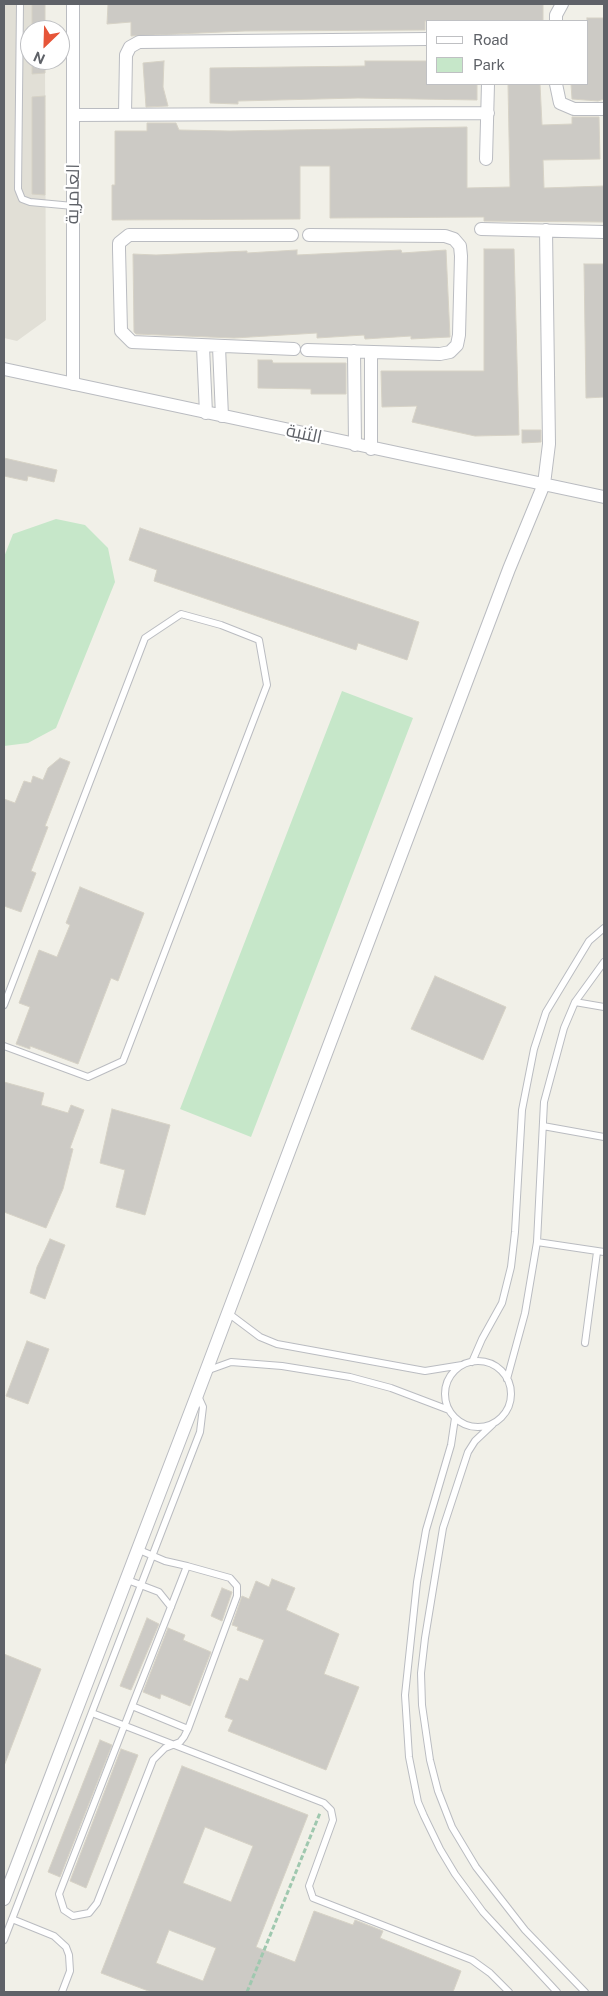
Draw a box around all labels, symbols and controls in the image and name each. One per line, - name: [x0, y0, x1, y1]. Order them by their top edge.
- north arrow: [20, 20, 70, 70]
- legend: [426, 20, 588, 85]
- text: Road: [473, 31, 509, 48]
- text: N: [31, 48, 48, 67]
- text: Park: [473, 56, 505, 73]
- street label: العامرية: [62, 164, 84, 224]
- street label: الثنية: [284, 420, 324, 448]

